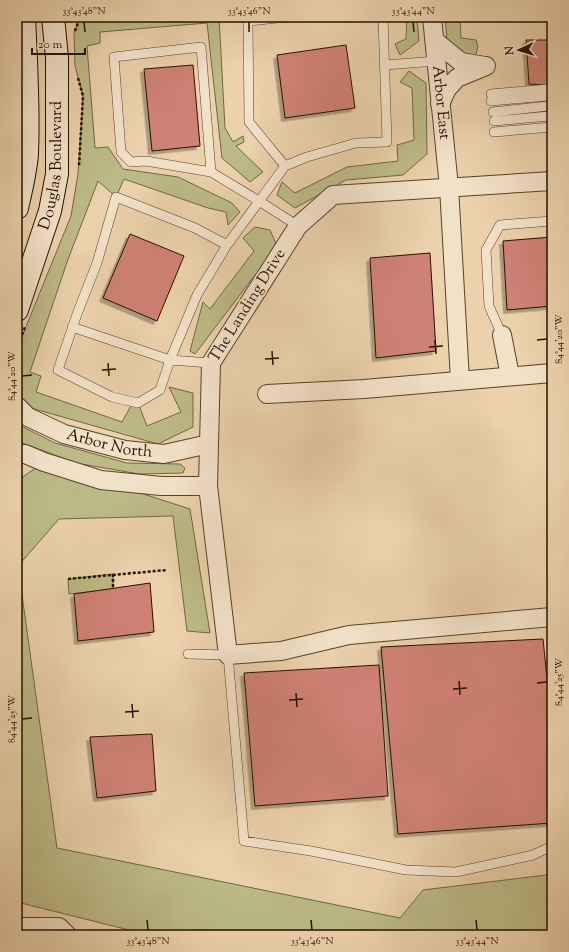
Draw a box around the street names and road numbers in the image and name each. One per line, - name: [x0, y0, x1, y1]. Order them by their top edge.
- street label: Arbor East: [425, 64, 456, 141]
- street label: Douglas Boulevard: [33, 101, 69, 233]
- street label: The Landing Drive: [204, 245, 292, 367]
- street label: Arbor North: [64, 424, 154, 464]

